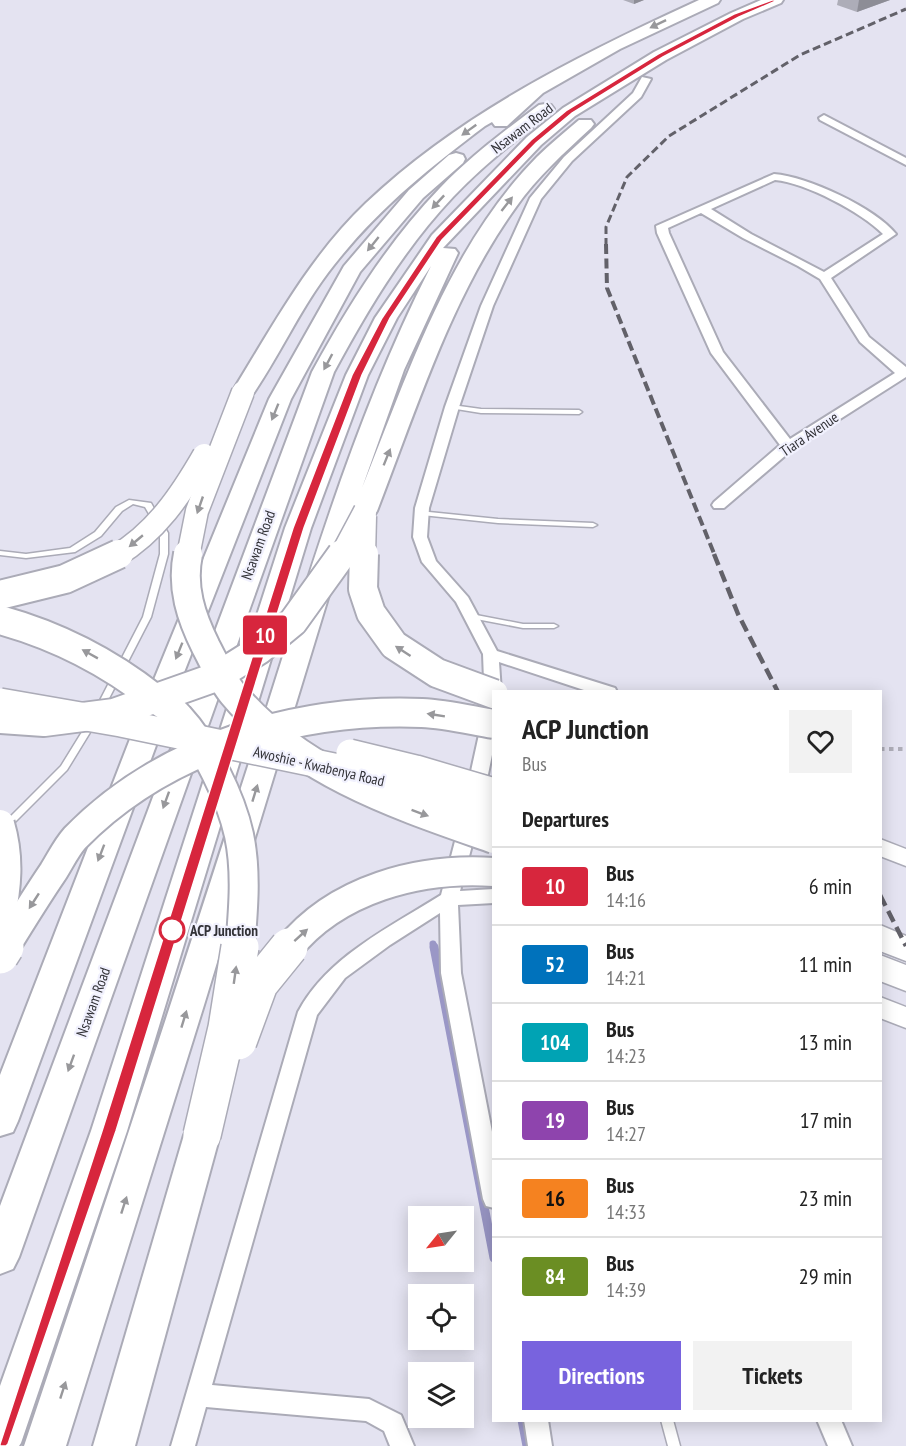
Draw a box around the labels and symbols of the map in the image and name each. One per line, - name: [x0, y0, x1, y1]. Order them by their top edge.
- one-way arrow: [650, 19, 667, 28]
- street label: Nsawam Road: [487, 99, 557, 157]
- one-way arrow: [462, 123, 477, 135]
- one-way arrow: [432, 194, 446, 208]
- one-way arrow: [500, 196, 513, 212]
- one-way arrow: [367, 236, 380, 251]
- one-way arrow: [323, 353, 333, 370]
- one-way arrow: [270, 403, 279, 421]
- street label: Tiara Avenue: [776, 407, 842, 461]
- one-way arrow: [382, 447, 392, 465]
- one-way arrow: [194, 496, 204, 514]
- street label: Nsawam Road: [237, 508, 279, 582]
- one-way arrow: [128, 534, 144, 547]
- line badge: 10: [238, 616, 292, 654]
- one-way arrow: [174, 643, 184, 661]
- one-way arrow: [395, 645, 412, 656]
- one-way arrow: [82, 648, 98, 659]
- one-way arrow: [426, 710, 445, 719]
- street label: Awoshie - Kwabenya Road: [252, 742, 386, 790]
- one-way arrow: [250, 784, 260, 802]
- one-way arrow: [160, 791, 170, 809]
- one-way arrow: [411, 808, 429, 818]
- one-way arrow: [96, 844, 105, 862]
- one-way arrow: [28, 892, 40, 908]
- marker: ACP Junction: [159, 917, 185, 943]
- place label: ACP Junction: [189, 921, 258, 940]
- one-way arrow: [293, 929, 308, 942]
- street label: Nsawam Road: [72, 965, 114, 1039]
- one-way arrow: [231, 966, 240, 985]
- one-way arrow: [179, 1010, 189, 1028]
- one-way arrow: [65, 1054, 75, 1072]
- one-way arrow: [120, 1196, 130, 1214]
- north arrow: [408, 1206, 474, 1272]
- one-way arrow: [59, 1381, 68, 1399]

